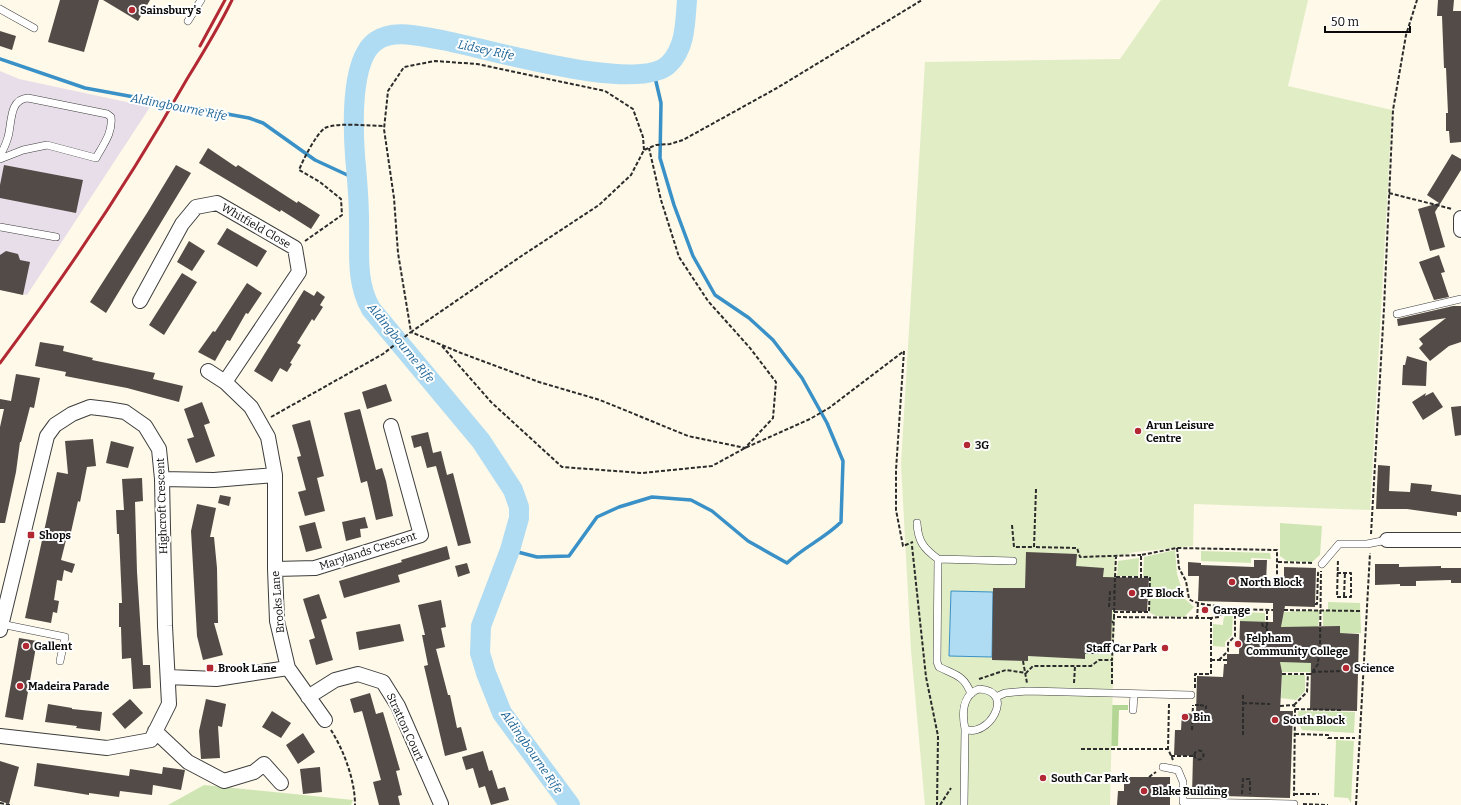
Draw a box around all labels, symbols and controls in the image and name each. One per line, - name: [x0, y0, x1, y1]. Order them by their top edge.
- place label: Sainsbury's: [140, 4, 202, 17]
- marker: Sainsbury's: [127, 5, 137, 15]
- scale bar: [1325, 8, 1410, 34]
- text: 50 m: [1331, 15, 1360, 29]
- water label: Lidsey Rife: [457, 37, 515, 63]
- water label: Aldingbourne Rife: [129, 91, 228, 123]
- street label: Whitfield Close: [219, 201, 293, 251]
- water label: Aldingbourne Rife: [364, 300, 437, 385]
- place label: Arun Leisure Centre: [1146, 419, 1214, 445]
- marker: Arun Leisure Centre: [1133, 426, 1143, 436]
- place label: 3G: [975, 439, 989, 452]
- marker: 3G: [962, 440, 972, 450]
- street label: Highcroft Crescent: [154, 458, 170, 554]
- place label: Shops: [39, 529, 72, 542]
- street label: Marylands Crescent: [318, 529, 418, 573]
- marker: Shops: [26, 530, 36, 540]
- street label: Brooks Lane: [269, 570, 287, 634]
- place label: North Block: [1240, 576, 1303, 589]
- marker: North Block: [1227, 577, 1237, 587]
- place label: PE Block: [1140, 587, 1185, 600]
- marker: PE Block: [1127, 588, 1137, 598]
- place label: Garage: [1213, 604, 1250, 617]
- marker: Garage: [1200, 605, 1210, 615]
- place label: Felpham Community College: [1246, 632, 1348, 658]
- marker: Felpham Community College: [1233, 639, 1243, 649]
- place label: Gallent: [34, 640, 73, 653]
- marker: Gallent: [21, 641, 31, 651]
- place label: Staff Car Park: [1086, 642, 1157, 655]
- marker: Staff Car Park: [1160, 643, 1170, 653]
- place label: Brook Lane: [218, 662, 277, 675]
- place label: Science: [1354, 662, 1394, 675]
- marker: Brook Lane: [205, 663, 215, 673]
- marker: Science: [1341, 663, 1351, 673]
- place label: Madeira Parade: [28, 680, 109, 693]
- marker: Madeira Parade: [15, 681, 25, 691]
- street label: Stratton Court: [384, 691, 426, 763]
- water label: Aldingbourne Rife: [498, 707, 566, 796]
- place label: Bin: [1193, 711, 1211, 724]
- marker: Bin: [1180, 712, 1190, 722]
- place label: South Block: [1283, 714, 1345, 727]
- marker: South Block: [1270, 715, 1280, 725]
- place label: South Car Park: [1051, 772, 1129, 785]
- marker: South Car Park: [1038, 773, 1048, 783]
- place label: Blake Building: [1152, 785, 1228, 798]
- marker: Blake Building: [1139, 786, 1149, 796]

